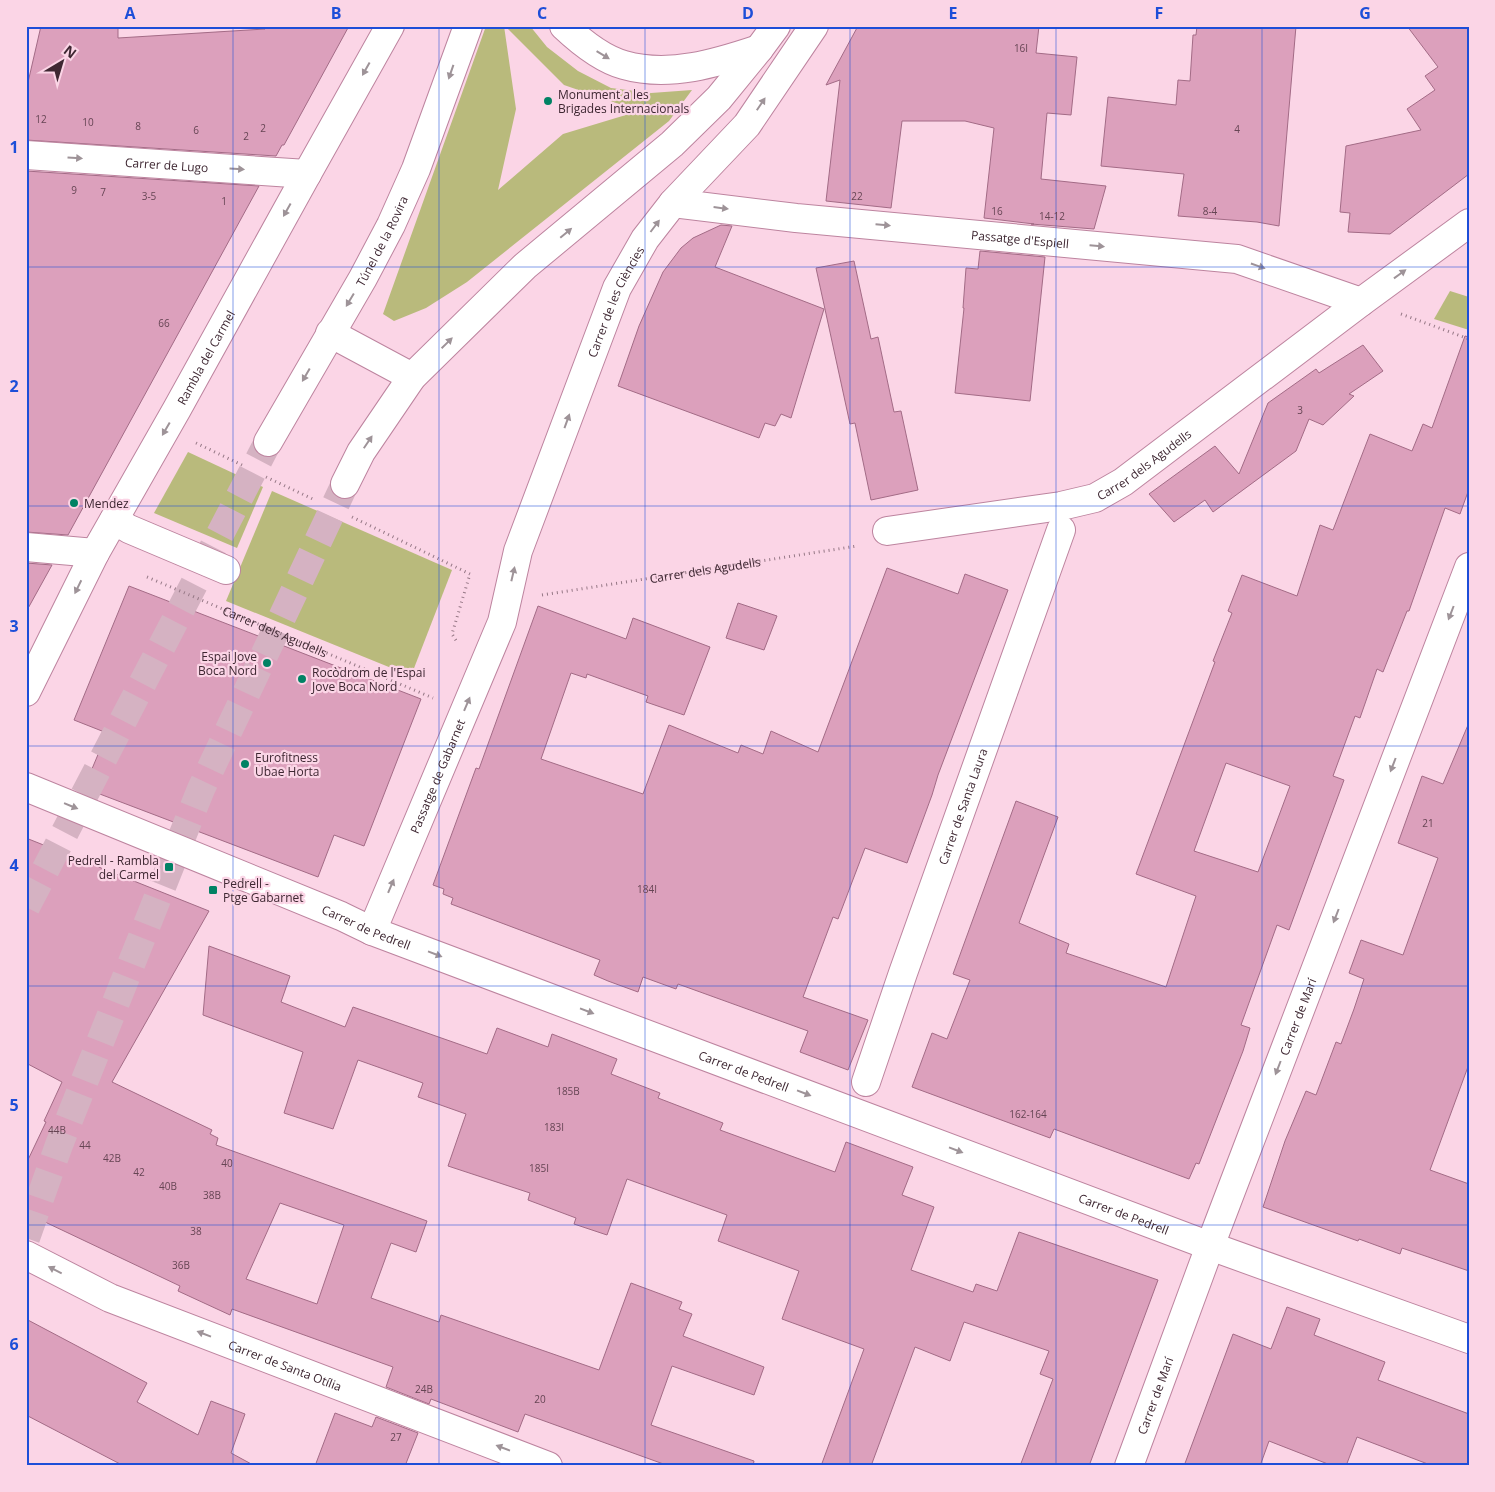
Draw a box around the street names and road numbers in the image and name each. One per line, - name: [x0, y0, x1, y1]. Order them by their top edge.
- street label: Carrer de Lugo: [124, 153, 209, 176]
- street label: Túnel de la Rovira: [351, 193, 412, 289]
- street label: Passatge d'Espiell: [970, 226, 1070, 252]
- street label: Carrer de les Ciències: [583, 242, 648, 360]
- street label: Rambla del Carmel: [173, 307, 239, 408]
- street label: Carrer dels Agudells: [1094, 425, 1195, 504]
- street label: Carrer dels Agudells: [648, 553, 762, 587]
- street label: Carrer dels Agudells: [220, 601, 330, 661]
- street label: Passatge de Gabarnet: [406, 716, 469, 836]
- street label: Carrer de Santa Laura: [934, 746, 991, 867]
- street label: Carrer de Pedrell: [319, 901, 413, 953]
- street label: Carrer de Marí: [1275, 975, 1320, 1058]
- street label: Carrer de Pedrell: [696, 1046, 791, 1095]
- street label: Carrer de Pedrell: [1076, 1189, 1171, 1238]
- street label: Carrer de Santa Otília: [226, 1336, 344, 1395]
- street label: Carrer de Marí: [1133, 1354, 1177, 1437]

